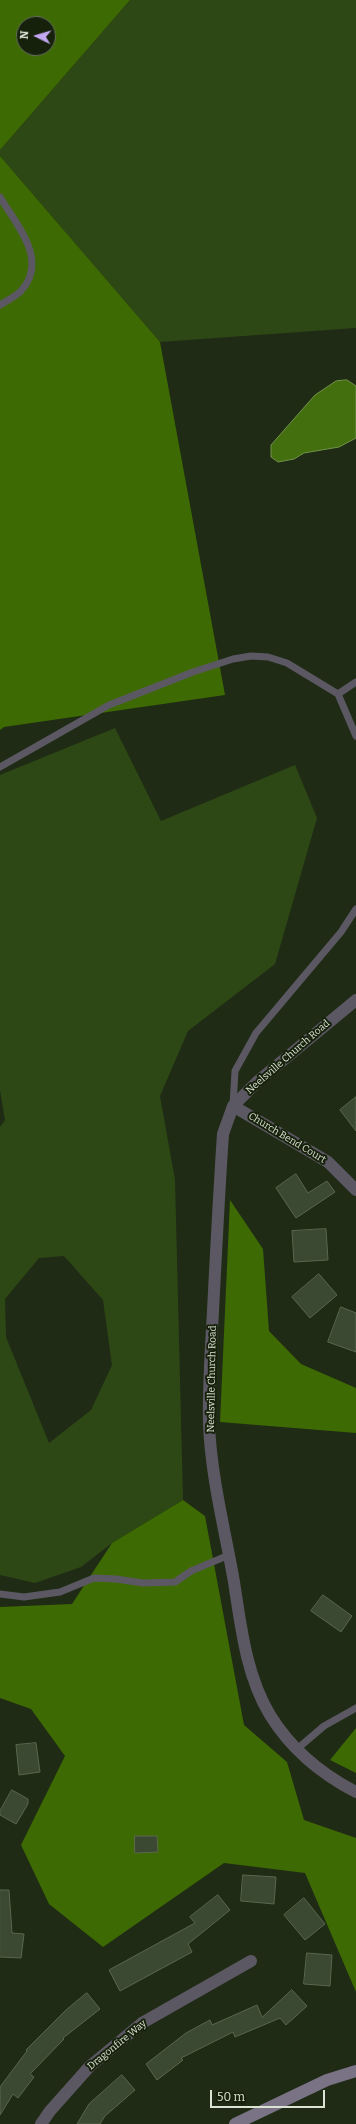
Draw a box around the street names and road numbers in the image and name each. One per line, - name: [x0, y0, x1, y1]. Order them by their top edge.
- street label: Neelsville Church Road: [244, 1017, 332, 1097]
- street label: Church Bend Court: [246, 1110, 328, 1166]
- street label: Neelsville Church Road: [205, 1325, 219, 1433]
- street label: Dragonfire Way: [85, 2018, 149, 2072]

